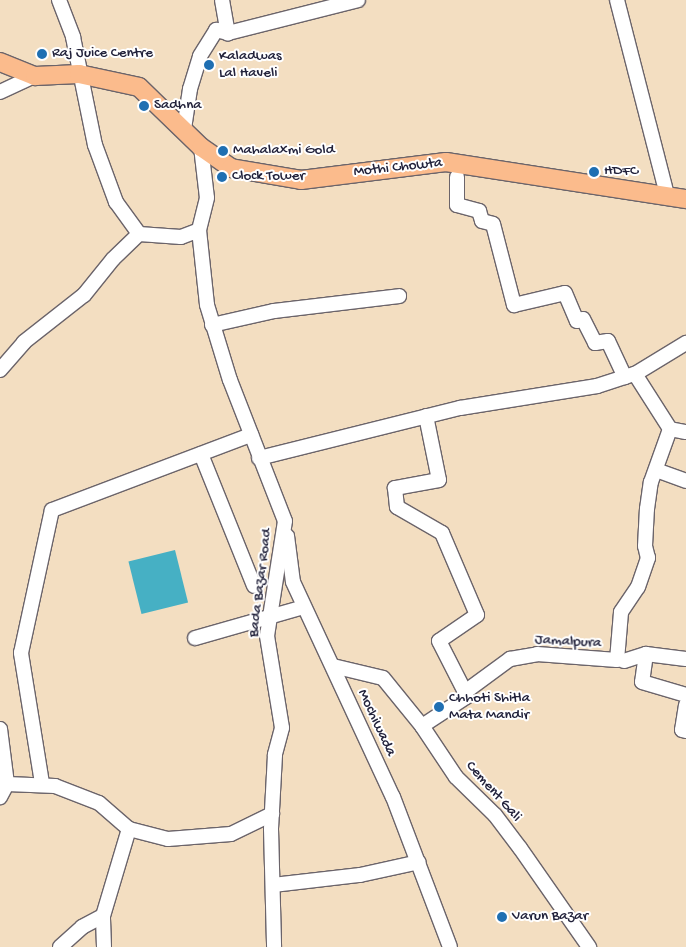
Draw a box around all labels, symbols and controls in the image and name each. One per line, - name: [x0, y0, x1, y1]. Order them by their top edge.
- place label: Raj Juice Centre: [52, 45, 153, 63]
- place label: Kaladwas Lal Haveli: [219, 47, 281, 82]
- marker: Raj Juice Centre: [36, 48, 48, 60]
- marker: Kaladwas Lal Haveli: [203, 59, 215, 71]
- place label: Sadhna: [154, 97, 202, 115]
- marker: Sadhna: [138, 100, 150, 112]
- place label: Mahalaxmi Gold: [233, 142, 334, 160]
- marker: Mahalaxmi Gold: [217, 145, 229, 157]
- street label: Mothi Chowta: [353, 154, 443, 182]
- place label: HDFC: [604, 163, 638, 181]
- marker: HDFC: [588, 166, 600, 178]
- place label: Clock Tower: [232, 168, 305, 186]
- marker: Clock Tower: [216, 171, 228, 183]
- street label: Bada Bazar Road: [245, 528, 277, 638]
- street label: Jamalpura: [534, 631, 602, 653]
- street label: Mochiwada: [353, 687, 399, 759]
- place label: Chhoti Shitla Mata Mandir: [449, 689, 530, 724]
- marker: Chhoti Shitla Mata Mandir: [433, 701, 445, 713]
- street label: Cement Gali: [461, 758, 525, 826]
- place label: Varun Bazar: [512, 908, 588, 926]
- marker: Varun Bazar: [496, 911, 508, 923]

